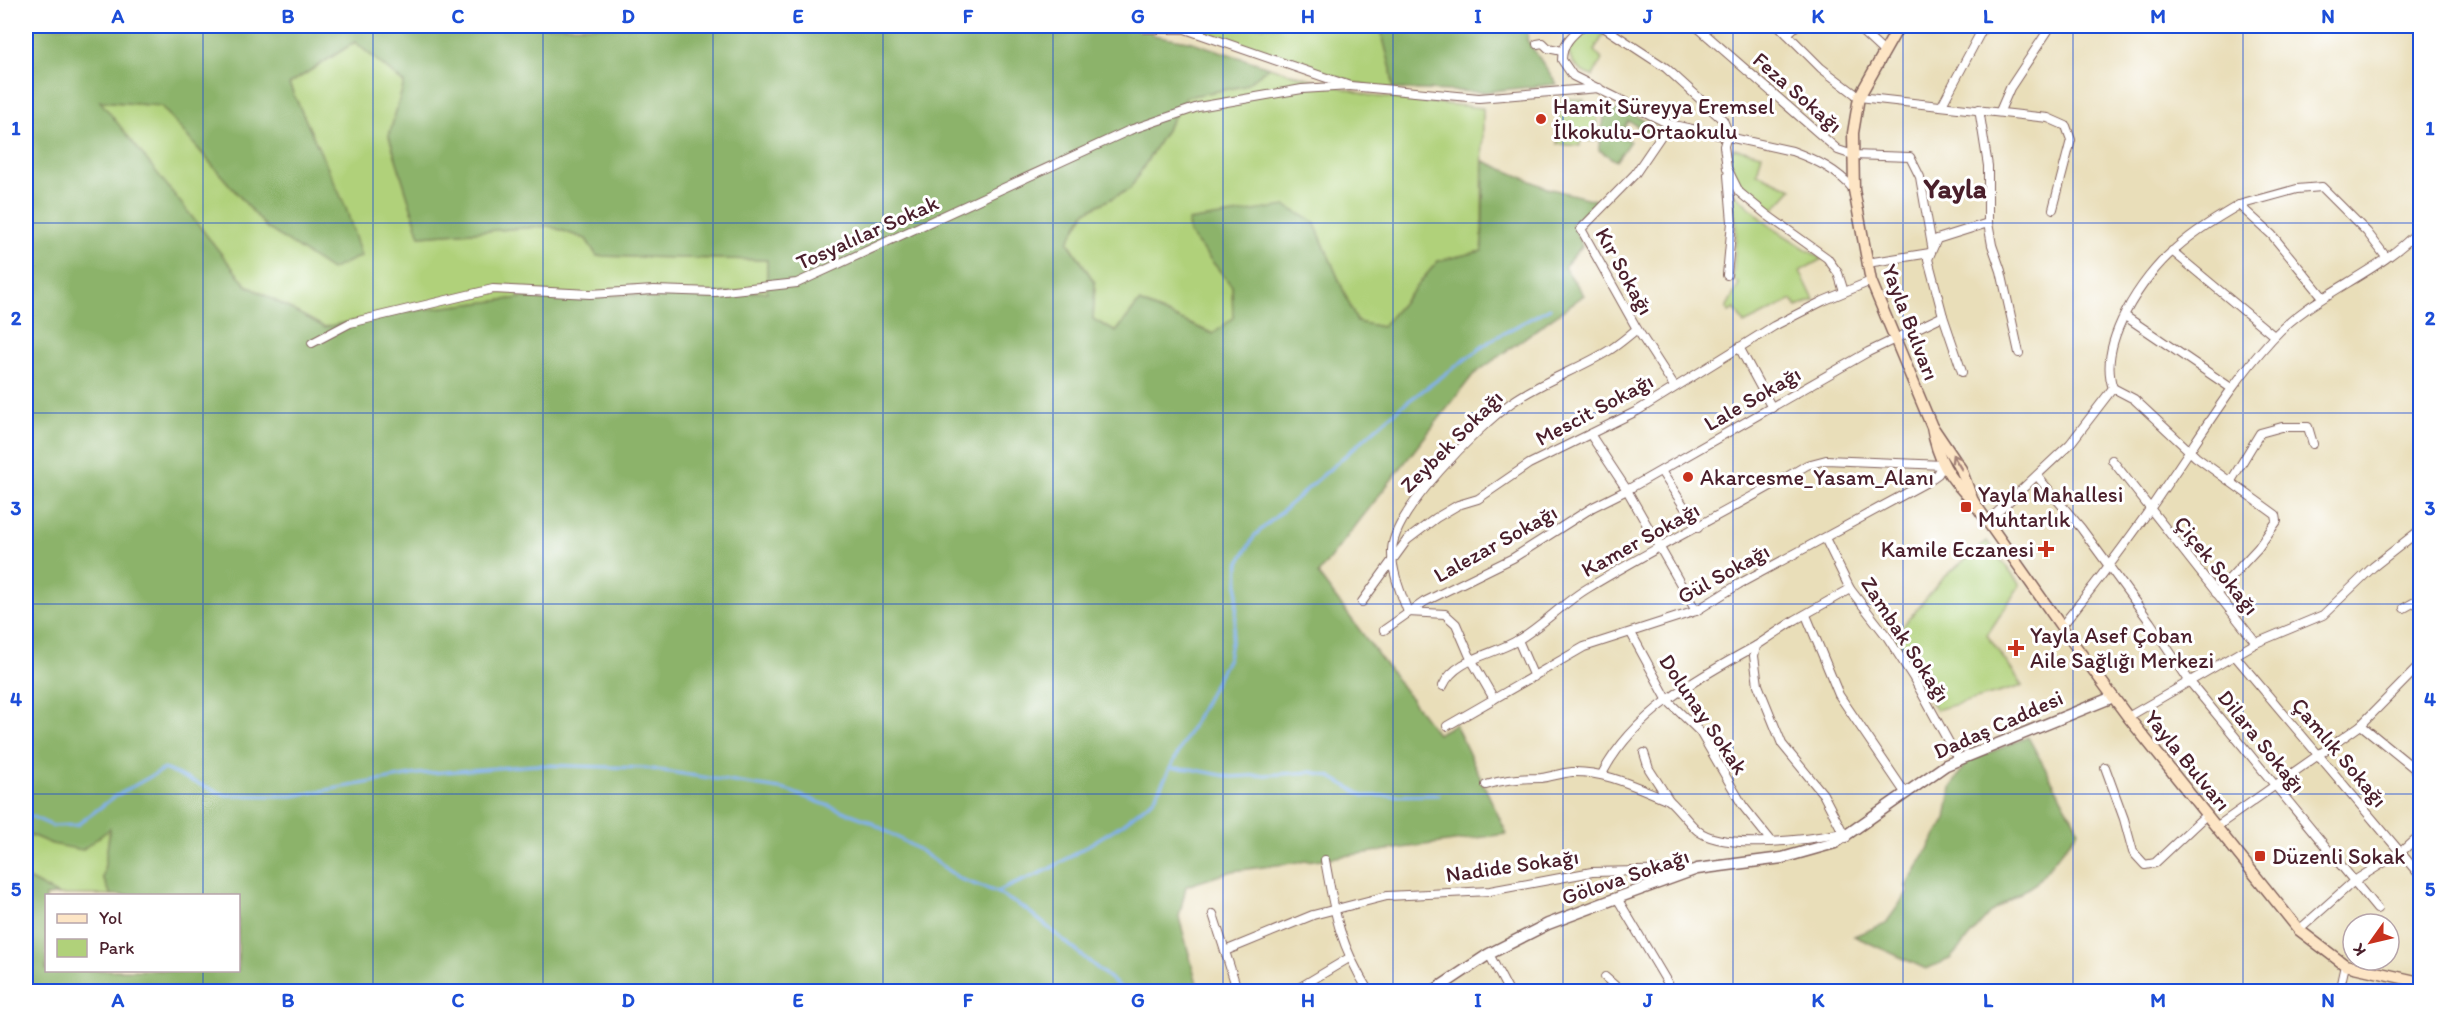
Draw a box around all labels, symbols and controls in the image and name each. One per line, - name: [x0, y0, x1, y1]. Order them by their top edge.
- text: A: [111, 4, 125, 28]
- text: B: [282, 4, 295, 28]
- text: C: [452, 4, 465, 28]
- text: D: [621, 4, 635, 28]
- text: E: [792, 4, 804, 28]
- text: F: [963, 4, 974, 28]
- text: G: [1131, 4, 1145, 28]
- text: H: [1301, 4, 1315, 28]
- text: I: [1474, 4, 1482, 28]
- text: J: [1642, 4, 1653, 28]
- text: K: [1812, 4, 1826, 28]
- text: L: [1983, 4, 1994, 28]
- text: M: [2150, 4, 2166, 28]
- text: N: [2321, 4, 2335, 28]
- street label: Feza Sokağı: [1747, 46, 1848, 139]
- place label: Hamit Süreyya Eremsel İlkokulu-Ortaokulu: [1553, 93, 1774, 145]
- marker: Hamit Süreyya Eremsel İlkokulu-Ortaokulu: [1534, 112, 1548, 126]
- text: 1: [11, 116, 21, 140]
- text: 1: [2425, 116, 2435, 140]
- district label: Yayla: [1922, 171, 1987, 205]
- street label: Tosyalılar Sokak: [792, 189, 943, 276]
- street label: Kır Sokağı: [1590, 223, 1660, 320]
- street label: Yayla Bulvarı: [1876, 260, 1945, 384]
- text: 2: [11, 306, 22, 330]
- text: 2: [2425, 306, 2436, 330]
- street label: Lale Sokağı: [1699, 360, 1805, 437]
- street label: Mescit Sokağı: [1531, 367, 1658, 452]
- street label: Zeybek Sokağı: [1394, 384, 1509, 499]
- one-way arrow: [1950, 454, 1962, 471]
- place label: Akarcesme_Yasam_Alanı: [1700, 464, 1934, 491]
- marker: Akarcesme_Yasam_Alanı: [1681, 470, 1695, 484]
- place label: Yayla Mahallesi Muhtarlık: [1978, 481, 2123, 533]
- text: 3: [11, 496, 22, 520]
- street label: Kamer Sokağı: [1576, 496, 1704, 583]
- text: 3: [2425, 496, 2436, 520]
- street label: Lalezar Sokağı: [1429, 498, 1562, 588]
- marker: Yayla Mahallesi Muhtarlık: [1959, 500, 1973, 514]
- street label: Çiçek Sokağı: [2168, 510, 2265, 620]
- place label: Kamile Eczanesi: [1881, 536, 2034, 563]
- street label: Gül Sokağı: [1672, 537, 1774, 610]
- marker: Kamile Eczanesi: [2039, 542, 2053, 556]
- street label: Zambak Sokağı: [1855, 571, 1956, 707]
- place label: Yayla Asef Çoban Aile Sağlığı Merkezi: [2030, 622, 2214, 674]
- marker: Yayla Asef Çoban Aile Sağlığı Merkezi: [2007, 639, 2025, 657]
- street label: Dolunay Sokak: [1653, 649, 1754, 780]
- street label: Dadaş Caddesi: [1929, 684, 2067, 765]
- street label: Dilara Sokağı: [2212, 684, 2311, 798]
- text: 4: [10, 687, 22, 711]
- text: 4: [2424, 687, 2436, 711]
- street label: Çamlık Sokağı: [2286, 692, 2393, 813]
- street label: Yayla Bulvarı: [2139, 704, 2237, 816]
- street label: Gölova Sokağı: [1558, 842, 1693, 911]
- street label: Nadide Sokağı: [1444, 843, 1580, 888]
- place label: Düzenli Sokak: [2272, 843, 2406, 870]
- marker: Düzenli Sokak: [2253, 849, 2267, 863]
- text: 5: [11, 877, 22, 901]
- text: 5: [2425, 877, 2436, 901]
- legend: [45, 894, 240, 972]
- text: Yol: [99, 907, 122, 929]
- north arrow: [2341, 912, 2401, 972]
- text: Park: [99, 937, 134, 959]
- text: K: [2348, 940, 2370, 960]
- text: A: [111, 988, 125, 1012]
- text: B: [282, 988, 295, 1012]
- text: C: [452, 988, 465, 1012]
- text: D: [621, 988, 635, 1012]
- text: E: [792, 988, 804, 1012]
- text: F: [963, 988, 974, 1012]
- text: G: [1131, 988, 1145, 1012]
- text: H: [1301, 988, 1315, 1012]
- text: I: [1474, 988, 1482, 1012]
- text: J: [1642, 988, 1653, 1012]
- text: K: [1812, 988, 1826, 1012]
- text: L: [1983, 988, 1994, 1012]
- text: M: [2150, 988, 2166, 1012]
- text: N: [2321, 988, 2335, 1012]

